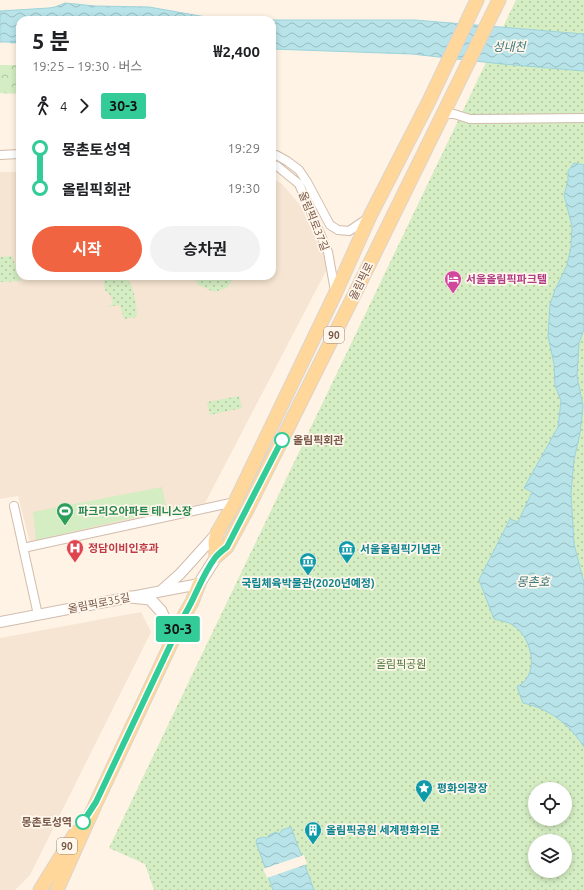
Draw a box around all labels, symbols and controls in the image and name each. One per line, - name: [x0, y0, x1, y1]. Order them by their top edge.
- text: 5 분: [32, 28, 70, 53]
- water label: 성내천: [492, 40, 528, 53]
- text: ₩2,400: [214, 43, 260, 60]
- text: 19:25 – 19:30 · 버스: [32, 59, 143, 73]
- icon: walk: [32, 95, 54, 117]
- icon: forward: [73, 95, 95, 117]
- text: 30-3: [109, 98, 138, 114]
- text: 4: [60, 99, 67, 113]
- text: 몽촌토성역: [62, 141, 131, 158]
- text: 19:29: [227, 141, 260, 155]
- text: 올림픽회관: [62, 181, 131, 198]
- text: 19:30: [227, 181, 260, 195]
- street label: 올림픽로37길: [297, 190, 331, 252]
- button: 시작: [32, 226, 142, 272]
- button: 승차권: [150, 226, 260, 272]
- street label: 올림픽로: [347, 260, 375, 302]
- hotel icon: 서울올림픽파크텔: [443, 269, 463, 294]
- place label: 서울올림픽파크텔: [466, 273, 547, 285]
- road number: 90: [324, 327, 344, 343]
- marker: 올림픽회관: [274, 432, 290, 448]
- place label: 올림픽회관: [293, 434, 344, 446]
- sports icon: 파크리오아파트 테니스장: [55, 501, 75, 526]
- place label: 파크리오아파트 테니스장: [78, 505, 192, 517]
- hospital icon: 정담이비인후과: [65, 538, 85, 563]
- museum icon: 서울올림픽기념관: [337, 539, 357, 564]
- place label: 정담이비인후과: [88, 542, 159, 554]
- place label: 서울올림픽기념관: [360, 543, 441, 555]
- museum icon: 국립체육박물관(2020년예정): [298, 551, 318, 576]
- water label: 몽촌호: [516, 575, 551, 588]
- place label: 국립체육박물관(2020년예정): [241, 577, 375, 590]
- street label: 올림픽로35길: [67, 591, 131, 615]
- line badge: 30-3: [150, 616, 206, 642]
- text: 30-3: [164, 621, 192, 637]
- park label: 올림픽공원: [376, 658, 426, 670]
- place icon: 평화의광장: [414, 778, 434, 803]
- place label: 평화의광장: [437, 782, 488, 794]
- map controls: [528, 782, 572, 878]
- button: locate: [528, 782, 572, 826]
- marker: 몽촌토성역: [75, 814, 91, 830]
- place label: 몽촌토성역: [21, 816, 72, 828]
- building icon: 올림픽공원 세계평화의문: [303, 820, 323, 845]
- place label: 올림픽공원 세계평화의문: [326, 824, 440, 836]
- button: layers: [528, 834, 572, 878]
- road number: 90: [57, 838, 77, 854]

